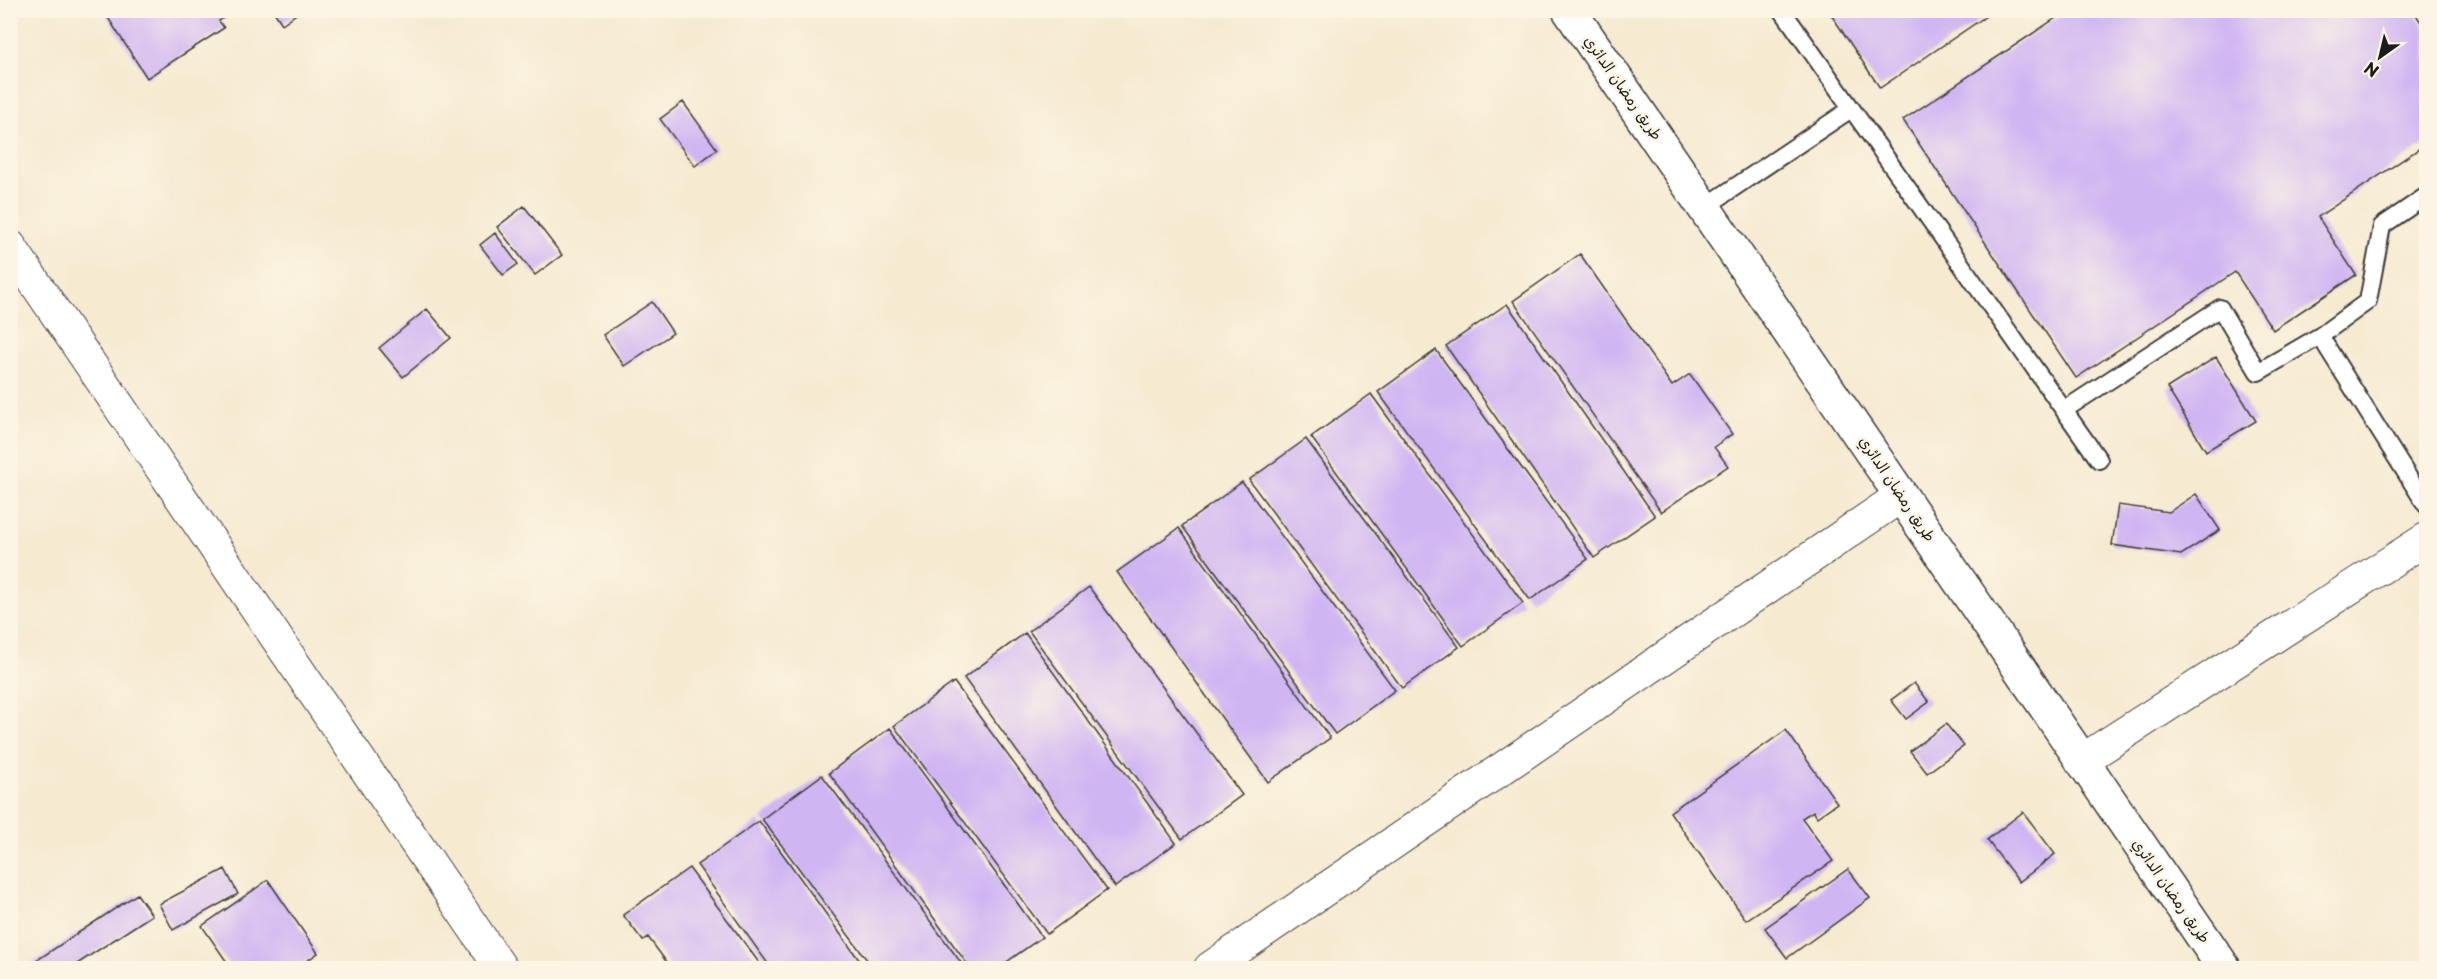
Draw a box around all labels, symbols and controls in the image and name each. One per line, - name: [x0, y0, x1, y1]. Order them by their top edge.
- north arrow: [2350, 27, 2410, 87]
- street label: طريق رمضان الدائري: [1579, 30, 1669, 145]
- text: N: [2359, 57, 2383, 84]
- street label: طريق رمضان الدائري: [1853, 431, 1942, 546]
- street label: طريق رمضان الدائري: [2127, 833, 2217, 948]

